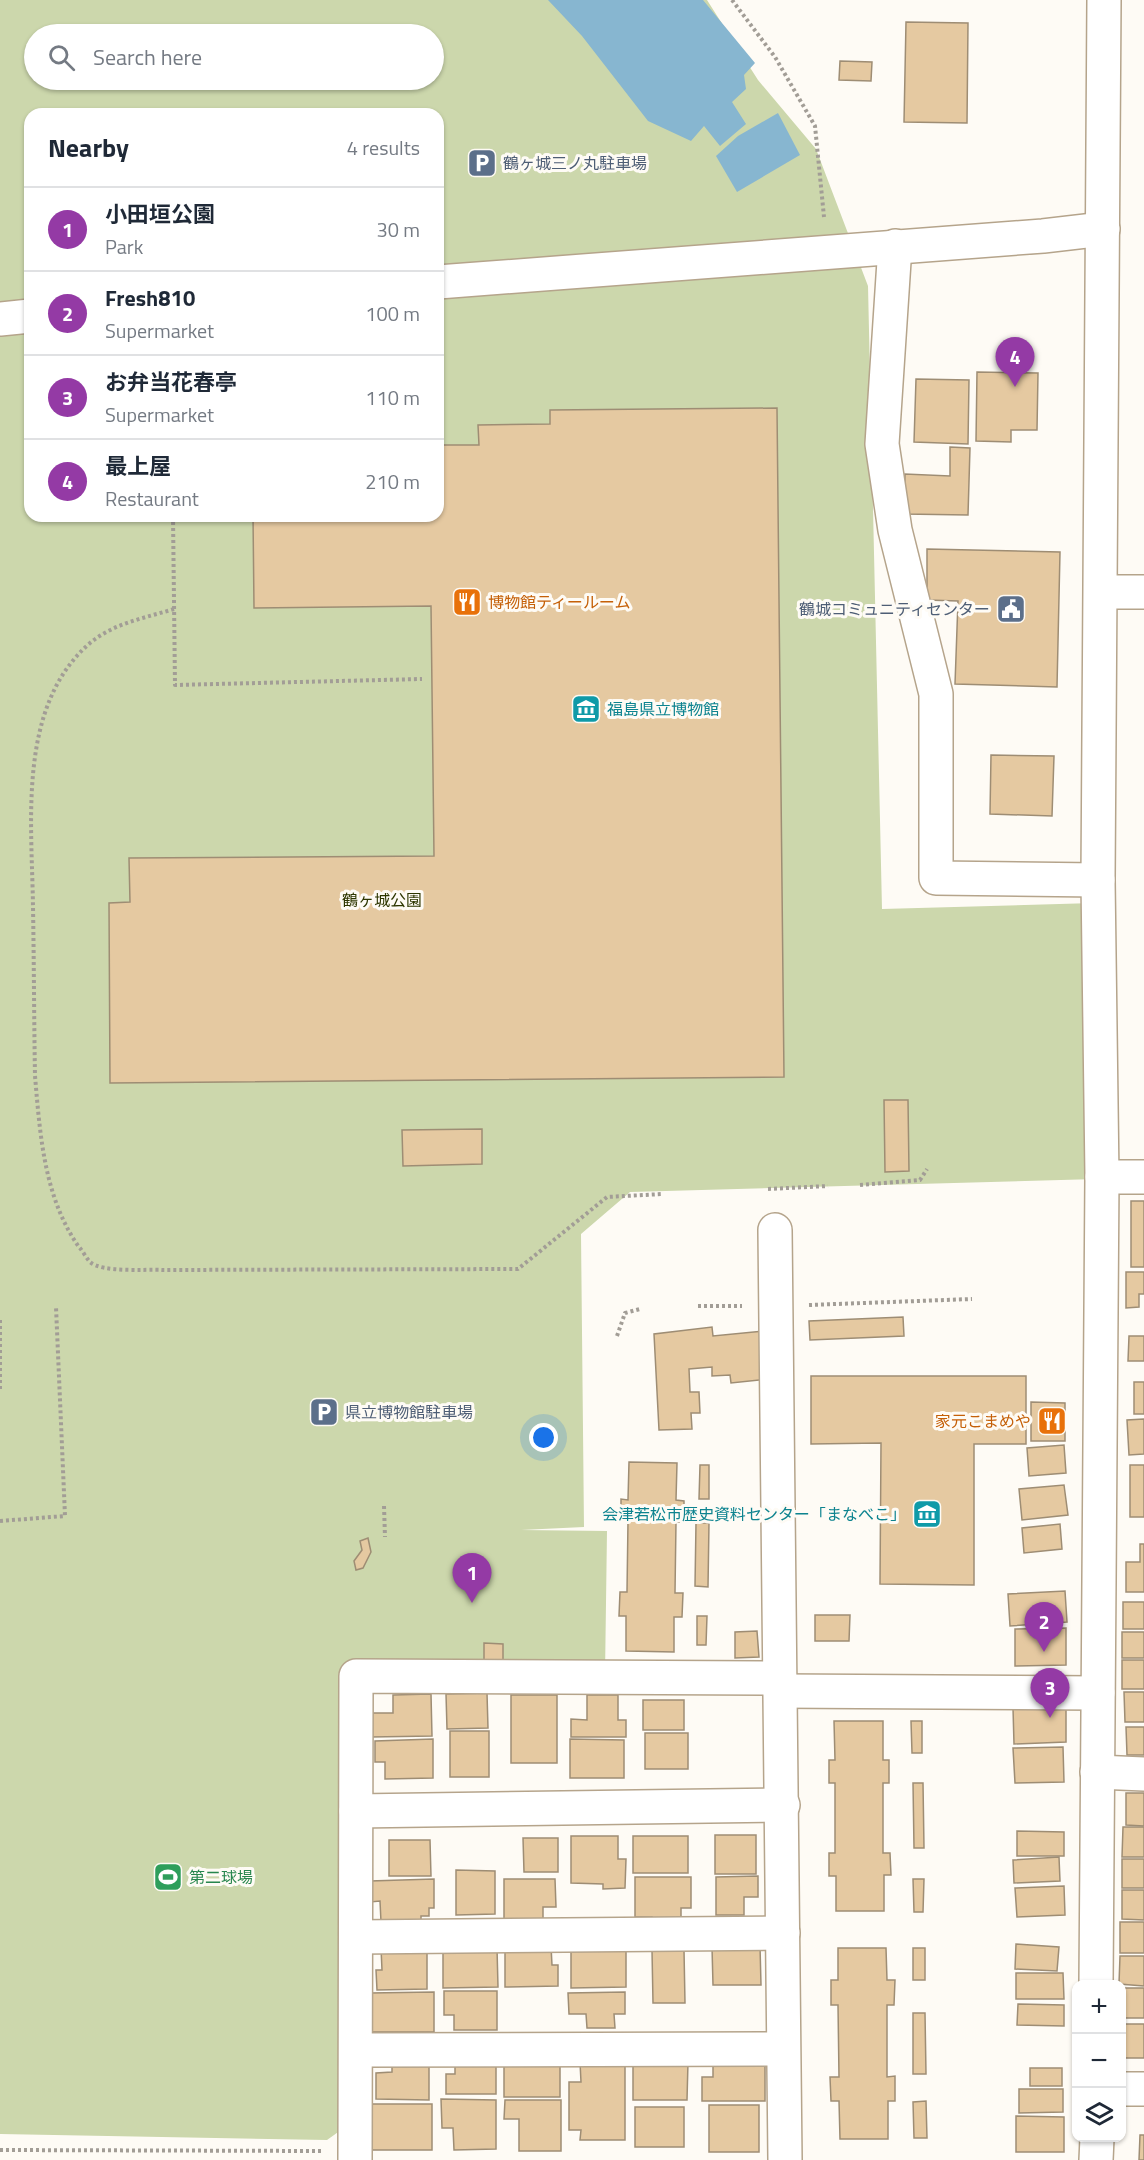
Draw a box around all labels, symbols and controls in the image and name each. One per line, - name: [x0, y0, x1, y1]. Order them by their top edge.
- search box: [24, 24, 444, 90]
- text: Search here: [93, 40, 202, 74]
- icon: search: [45, 41, 78, 74]
- text: Nearby: [48, 128, 129, 167]
- text: 4 results: [347, 132, 420, 163]
- parking icon: 鶴ヶ城三ノ丸駐車場: [466, 147, 498, 179]
- place label: 鶴ヶ城三ノ丸駐車場: [503, 151, 647, 175]
- text: 小田垣公園: [105, 197, 215, 231]
- text: 1: [62, 214, 73, 245]
- text: 30 m: [376, 214, 420, 245]
- text: Park: [105, 231, 143, 262]
- text: Fresh810: [105, 281, 195, 315]
- text: 2: [62, 298, 73, 329]
- text: 100 m: [365, 298, 420, 329]
- text: Supermarket: [105, 315, 214, 346]
- pin: 4: [996, 338, 1034, 387]
- text: お弁当花春亭: [105, 365, 237, 399]
- text: 3: [62, 382, 73, 413]
- text: 110 m: [365, 382, 420, 413]
- text: Supermarket: [105, 399, 214, 430]
- text: 最上屋: [105, 449, 171, 483]
- text: 4: [62, 466, 73, 497]
- text: 210 m: [365, 466, 420, 497]
- text: Restaurant: [105, 483, 199, 514]
- restaurant icon: 博物館ティールーム: [451, 586, 483, 618]
- place label: 博物館ティールーム: [488, 590, 631, 614]
- public building icon: 鶴城コミュニティセンター: [995, 593, 1027, 625]
- place label: 鶴城コミュニティセンター: [799, 597, 990, 621]
- museum icon: 福島県立博物館: [570, 693, 602, 725]
- place label: 福島県立博物館: [607, 697, 719, 721]
- park label: 鶴ヶ城公園: [342, 888, 422, 912]
- parking icon: 県立博物館駐車場: [308, 1396, 340, 1428]
- place label: 県立博物館駐車場: [345, 1400, 473, 1424]
- restaurant icon: 家元こまめや: [1036, 1405, 1068, 1437]
- place label: 家元こまめや: [935, 1409, 1031, 1433]
- your location: [529, 1423, 558, 1452]
- museum icon: 会津若松市歴史資料センター「まなべこ」: [911, 1498, 943, 1530]
- place label: 会津若松市歴史資料センター「まなべこ」: [602, 1502, 906, 1526]
- pin: 1: [452, 1554, 492, 1603]
- pin: 2: [1024, 1602, 1064, 1652]
- pin: 3: [1030, 1668, 1070, 1718]
- sports icon: 第二球場: [152, 1861, 184, 1893]
- place label: 第二球場: [189, 1865, 253, 1889]
- map controls: [1072, 1980, 1126, 2142]
- button: +: [1072, 1980, 1126, 2034]
- button: −: [1072, 2034, 1126, 2088]
- button: layers: [1072, 2088, 1126, 2142]

